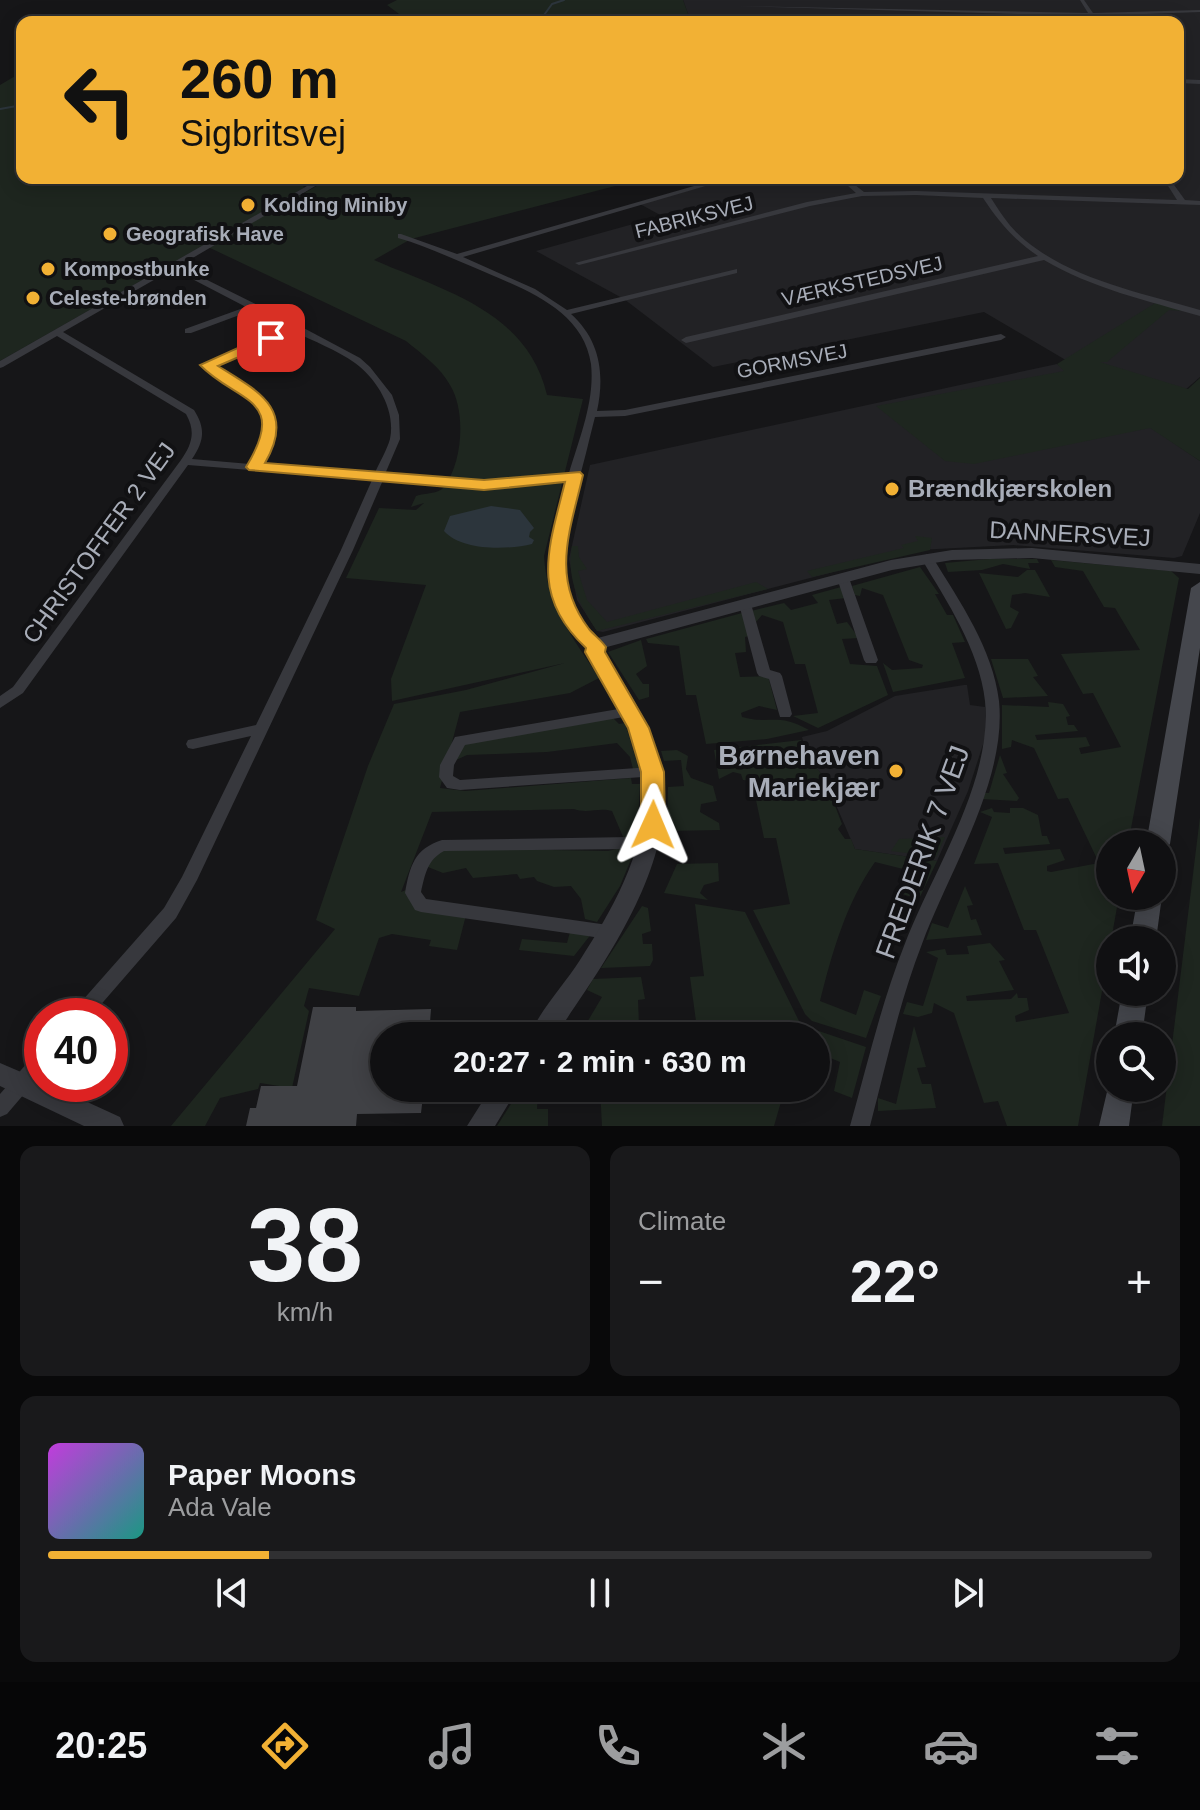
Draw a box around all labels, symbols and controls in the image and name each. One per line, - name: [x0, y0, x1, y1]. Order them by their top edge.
- text: 260 m: [180, 47, 339, 110]
- icon: left: [48, 48, 152, 152]
- text: Sigbritsvej: [180, 113, 346, 154]
- street label: FABRIKSVEJ: [633, 192, 755, 242]
- place label: Kolding Miniby: [264, 194, 408, 216]
- marker: Kolding Miniby: [239, 196, 257, 214]
- place label: Geografisk Have: [126, 223, 284, 245]
- marker: Geografisk Have: [101, 225, 119, 243]
- street label: VÆRKSTEDSVEJ: [779, 252, 945, 310]
- place label: Kompostbunke: [64, 258, 210, 280]
- marker: Kompostbunke: [39, 260, 57, 278]
- place label: Celeste-brønden: [49, 287, 207, 309]
- marker: Celeste-brønden: [24, 289, 42, 307]
- pin: [237, 304, 305, 372]
- icon: arrive: [249, 316, 293, 360]
- street label: GORMSVEJ: [735, 339, 849, 383]
- street label: CHRISTOFFER 2 VEJ: [17, 437, 180, 648]
- place label: Brændkjærskolen: [908, 475, 1112, 502]
- marker: Brændkjærskolen: [883, 480, 901, 498]
- street label: DANNERSVEJ: [989, 516, 1151, 551]
- place label: Børnehaven Mariekjær: [718, 740, 880, 803]
- street label: FREDERIK 7 VEJ: [870, 742, 975, 963]
- marker: Børnehaven Mariekjær: [887, 762, 905, 780]
- position arrow: [611, 783, 695, 867]
- north arrow: [1096, 830, 1176, 910]
- map controls: [1096, 830, 1176, 1102]
- button: sound: [1096, 926, 1176, 1006]
- speed limit sign: 40: [24, 998, 128, 1102]
- button: search: [1096, 1022, 1176, 1102]
- text: 20:27 · 2 min · 630 m: [453, 1045, 747, 1078]
- text: 38: [247, 1187, 363, 1303]
- text: Climate: [638, 1206, 726, 1236]
- text: 22°: [850, 1248, 940, 1315]
- text: −: [638, 1257, 664, 1306]
- text: +: [1126, 1257, 1152, 1306]
- text: km/h: [277, 1297, 333, 1327]
- text: Paper Moons: [168, 1458, 356, 1491]
- text: Ada Vale: [168, 1492, 272, 1522]
- icon: previous: [210, 1571, 254, 1615]
- icon: pause: [578, 1571, 622, 1615]
- icon: next: [946, 1571, 990, 1615]
- icon: directions: [257, 1718, 313, 1774]
- icon: music: [424, 1718, 480, 1774]
- icon: phone: [590, 1718, 646, 1774]
- icon: climate: [756, 1718, 812, 1774]
- icon: car: [923, 1718, 979, 1774]
- icon: filters: [1089, 1718, 1145, 1774]
- text: 20:25: [55, 1725, 147, 1766]

